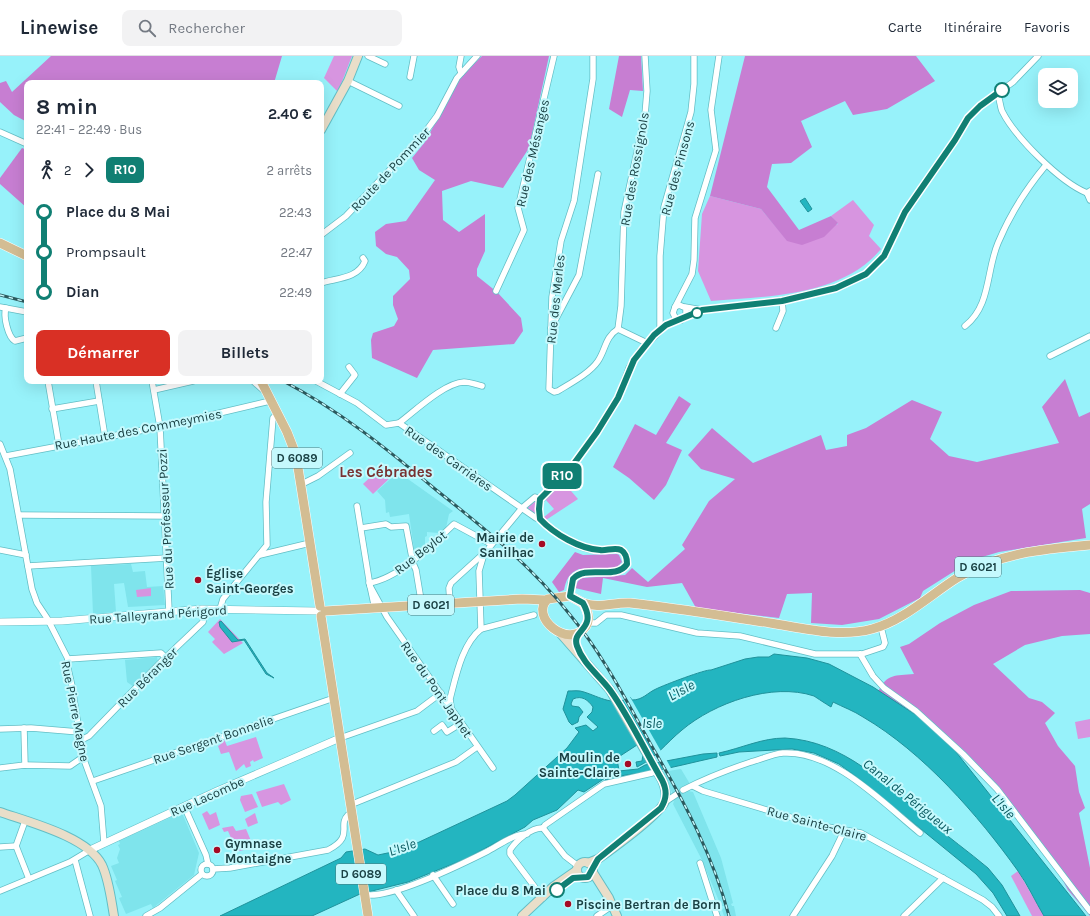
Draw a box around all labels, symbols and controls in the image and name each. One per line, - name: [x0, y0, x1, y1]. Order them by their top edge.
- search box: [122, 10, 402, 46]
- text: Linewise: [20, 17, 98, 39]
- icon: search: [136, 17, 158, 39]
- text: Rechercher: [168, 19, 245, 37]
- text: Carte: [888, 19, 922, 36]
- text: Itinéraire: [944, 19, 1002, 36]
- text: Favoris: [1024, 19, 1070, 36]
- map controls: [1038, 68, 1078, 108]
- button: layers: [1038, 68, 1078, 108]
- unlabelled marker: [994, 82, 1010, 98]
- text: 8 min: [36, 94, 98, 120]
- street label: Rue des Mésanges: [513, 98, 552, 209]
- text: 2.40 €: [268, 105, 312, 123]
- street label: Rue des Rossignols: [617, 111, 652, 227]
- street label: Rue des Pinsons: [658, 119, 697, 217]
- text: 22:41 – 22:49 · Bus: [36, 122, 142, 137]
- street label: Route de Pommier: [348, 124, 433, 214]
- icon: walk: [36, 159, 58, 181]
- icon: forward: [78, 159, 100, 181]
- text: R10: [114, 161, 136, 178]
- text: 2: [64, 163, 72, 178]
- text: 2 arrêts: [266, 163, 312, 178]
- text: Place du 8 Mai: [66, 203, 170, 221]
- text: 22:43: [279, 205, 312, 220]
- text: Prompsault: [66, 243, 146, 261]
- text: 22:47: [281, 245, 312, 260]
- street label: Rue des Merles: [543, 254, 568, 344]
- text: Dian: [66, 283, 99, 301]
- text: 22:49: [279, 285, 312, 300]
- unlabelled marker: [691, 307, 703, 319]
- button: Démarrer: [36, 330, 170, 376]
- button: Billets: [178, 330, 312, 376]
- street label: Rue Haute des Commeymies: [53, 406, 223, 453]
- street label: Rue des Carrières: [402, 423, 495, 494]
- street label: Rue du Professeur Pozzi: [154, 448, 177, 590]
- road number: D 6089: [272, 448, 322, 468]
- district label: Les Cébrades: [339, 463, 433, 481]
- line badge: R10: [539, 463, 585, 489]
- text: R10: [551, 467, 573, 484]
- street label: Rue Beylot: [391, 527, 449, 577]
- place label: Mairie de Sanilhac: [476, 530, 534, 560]
- marker: Mairie de Sanilhac: [537, 539, 547, 549]
- road number: D 6021: [955, 557, 1001, 577]
- place label: Église Saint-Georges: [206, 564, 294, 596]
- marker: Église Saint-Georges: [193, 575, 203, 585]
- road number: D 6021: [408, 595, 454, 615]
- street label: Rue Talleyrand Périgord: [89, 602, 227, 627]
- street label: Rue du Pont Japhet: [398, 638, 475, 740]
- street label: Rue Béranger: [114, 644, 181, 711]
- street label: Rue Pierre Magne: [58, 659, 93, 763]
- water label: L'Isle: [665, 676, 698, 705]
- street label: Rue Sergent Bonnelie: [151, 712, 276, 767]
- water label: Isle: [642, 715, 663, 732]
- place label: Moulin de Sainte-Claire: [539, 750, 620, 780]
- water label: Canal de Périgueux: [859, 755, 956, 838]
- marker: Moulin de Sainte-Claire: [623, 759, 633, 769]
- street label: Rue Lacombe: [168, 773, 247, 819]
- water label: L'Isle: [988, 790, 1019, 823]
- street label: Rue Sainte-Claire: [765, 803, 869, 844]
- water label: L'Isle: [386, 835, 419, 860]
- place label: Gymnase Montaigne: [225, 836, 291, 866]
- marker: Gymnase Montaigne: [212, 845, 222, 855]
- road number: D 6089: [336, 864, 386, 884]
- marker: Place du 8 Mai: [549, 882, 565, 898]
- place label: Place du 8 Mai: [455, 883, 546, 898]
- place label: Piscine Bertran de Born: [576, 897, 721, 912]
- marker: Piscine Bertran de Born: [563, 899, 573, 909]

